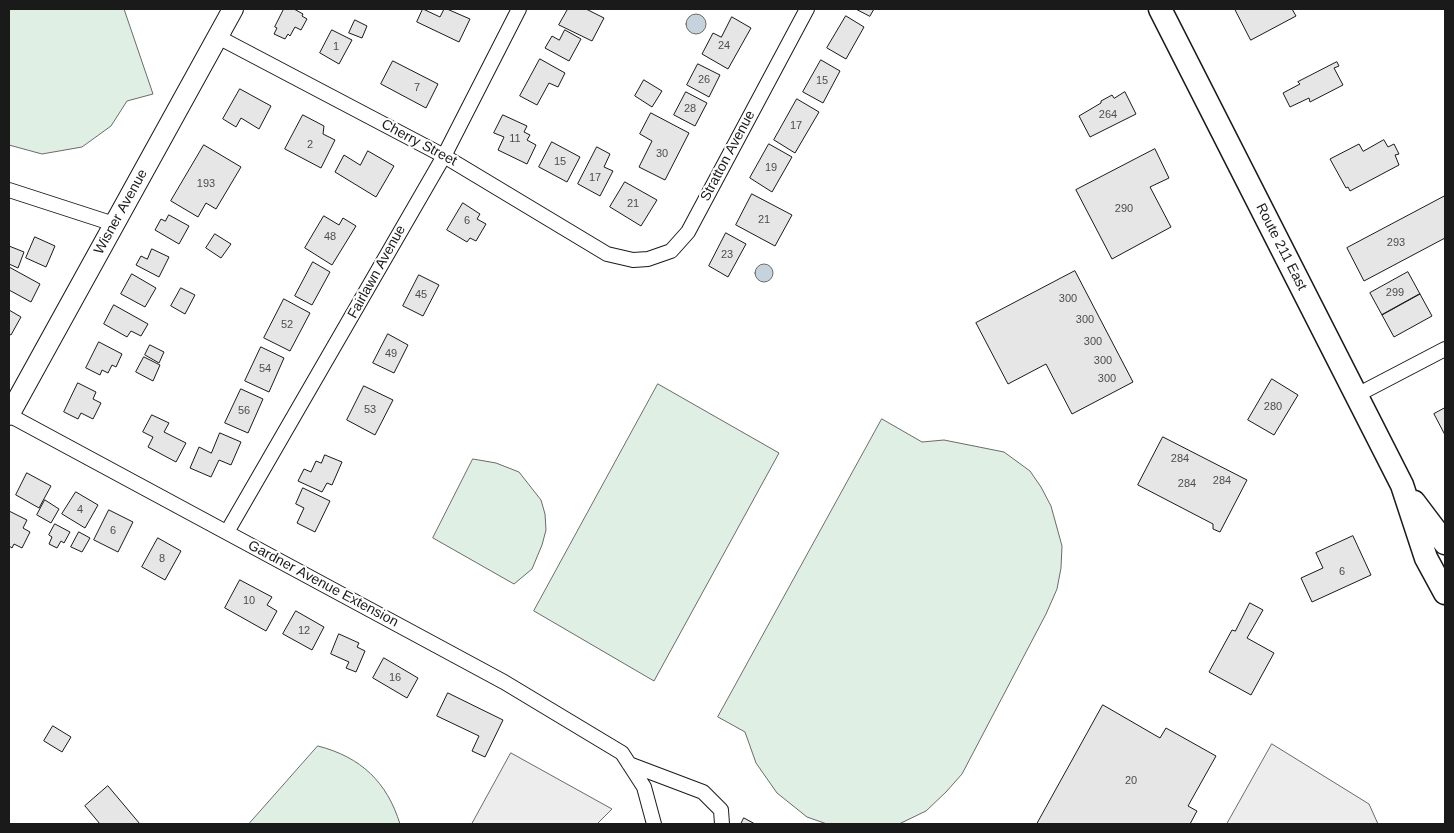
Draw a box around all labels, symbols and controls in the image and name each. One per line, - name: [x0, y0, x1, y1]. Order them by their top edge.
- house number: 24: [718, 39, 730, 53]
- house number: 1: [333, 40, 339, 54]
- house number: 26: [698, 73, 710, 87]
- house number: 15: [816, 74, 828, 88]
- house number: 7: [414, 81, 420, 95]
- house number: 28: [684, 102, 696, 116]
- street label: Stratton Avenue: [697, 108, 759, 204]
- house number: 264: [1099, 108, 1117, 122]
- street label: Cherry Street: [378, 116, 460, 170]
- house number: 17: [790, 119, 802, 133]
- house number: 11: [509, 132, 521, 146]
- house number: 2: [307, 138, 313, 152]
- house number: 30: [656, 147, 668, 161]
- house number: 15: [554, 155, 566, 169]
- house number: 19: [765, 161, 777, 175]
- street label: Wisner Avenue: [91, 167, 151, 257]
- house number: 17: [589, 171, 601, 185]
- house number: 193: [197, 177, 215, 191]
- house number: 21: [627, 197, 639, 211]
- street label: Route 211 East: [1252, 201, 1310, 293]
- house number: 290: [1115, 202, 1133, 216]
- house number: 21: [758, 213, 770, 227]
- house number: 6: [464, 214, 470, 228]
- street label: Fairlawn Avenue: [344, 222, 410, 322]
- house number: 48: [324, 230, 336, 244]
- house number: 293: [1387, 236, 1405, 250]
- house number: 23: [721, 248, 733, 262]
- house number: 299: [1386, 286, 1404, 300]
- house number: 45: [415, 288, 427, 302]
- house number: 300: [1059, 292, 1077, 306]
- house number: 300: [1076, 313, 1094, 327]
- house number: 52: [281, 318, 293, 332]
- house number: 300: [1084, 335, 1102, 349]
- house number: 49: [385, 347, 397, 361]
- house number: 300: [1094, 354, 1112, 368]
- house number: 54: [259, 362, 271, 376]
- house number: 300: [1098, 372, 1116, 386]
- house number: 280: [1264, 400, 1282, 414]
- house number: 53: [364, 403, 376, 417]
- house number: 56: [238, 404, 250, 418]
- house number: 284: [1171, 452, 1189, 466]
- house number: 284: [1213, 474, 1231, 488]
- house number: 284: [1178, 477, 1196, 491]
- house number: 4: [77, 503, 83, 517]
- house number: 6: [110, 524, 116, 538]
- street label: Gardner Avenue Extension: [245, 537, 401, 631]
- house number: 8: [159, 552, 165, 566]
- house number: 6: [1339, 565, 1345, 579]
- house number: 10: [243, 594, 255, 608]
- house number: 12: [298, 624, 310, 638]
- house number: 16: [389, 671, 401, 685]
- house number: 20: [1125, 774, 1137, 788]

